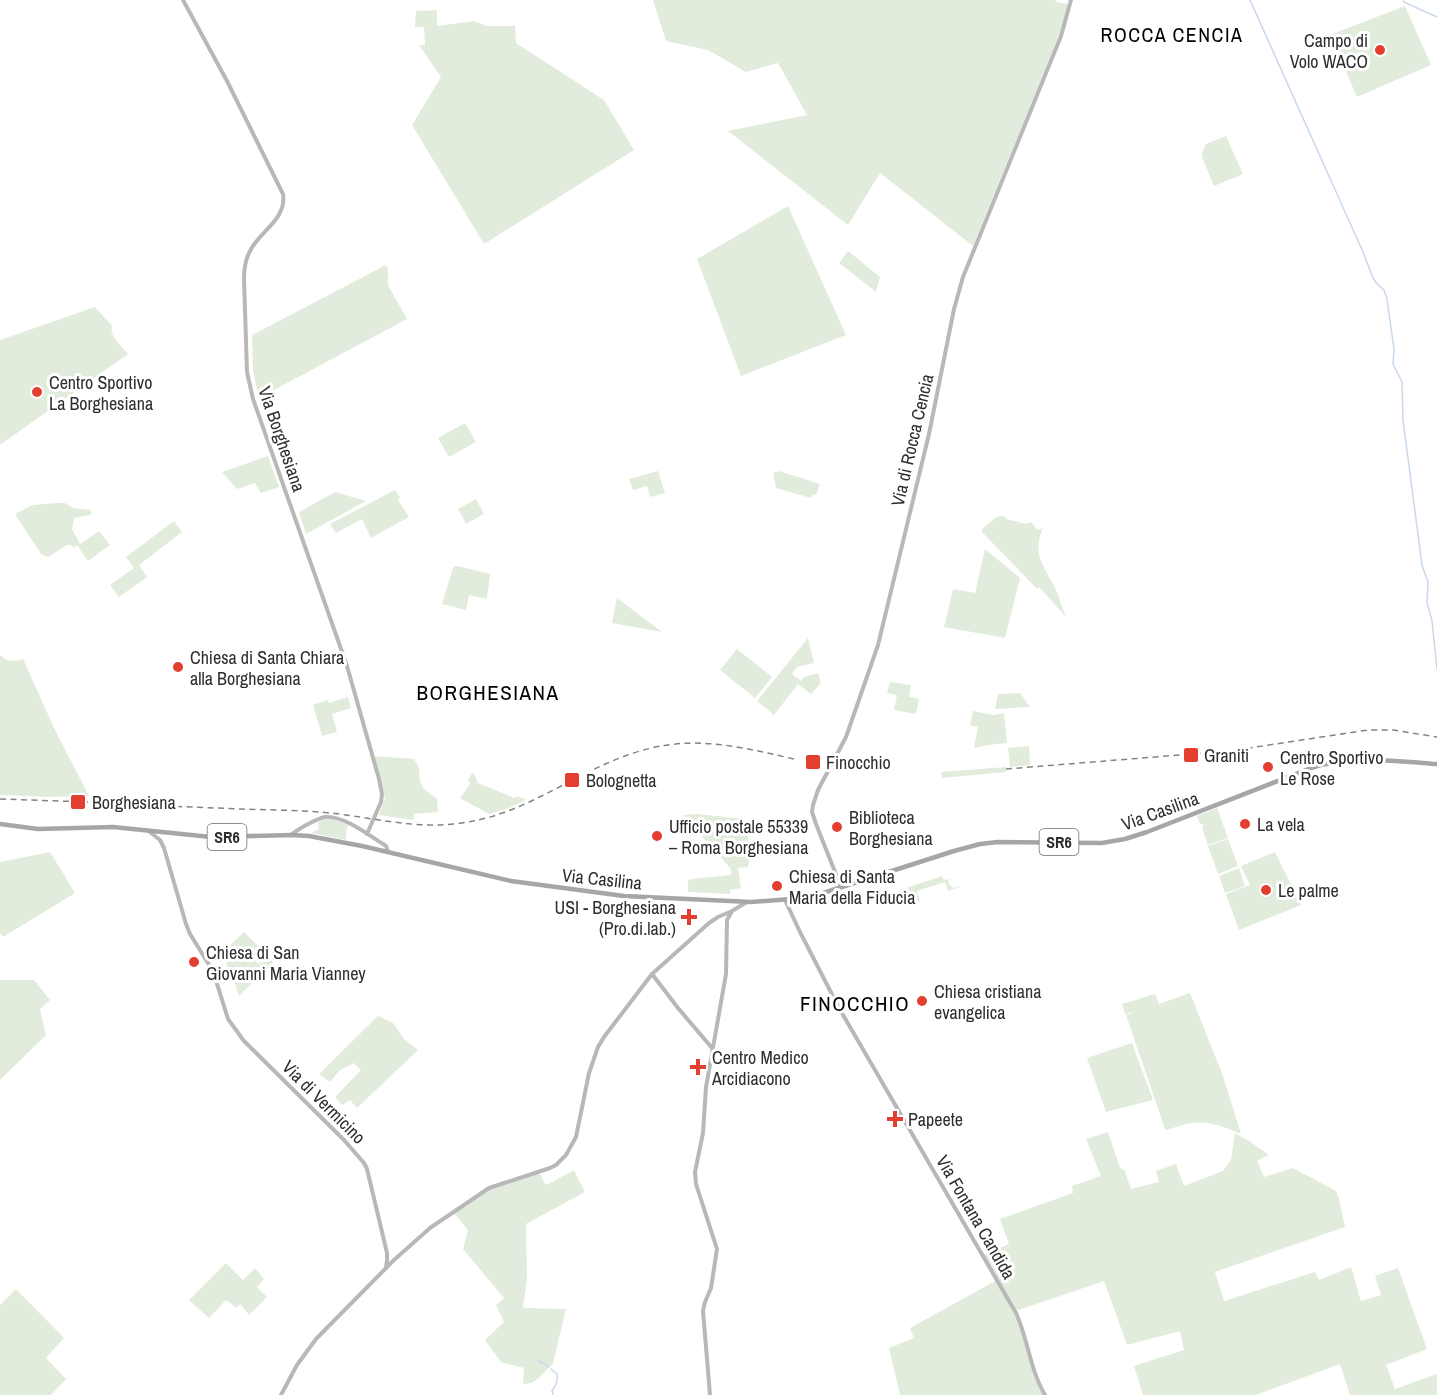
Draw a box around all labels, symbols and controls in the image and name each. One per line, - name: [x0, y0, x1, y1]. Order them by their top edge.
- district label: ROCCA CENCIA: [1101, 21, 1243, 48]
- place label: Campo di Volo WACO: [1290, 28, 1368, 74]
- marker: Campo di Volo WACO: [1373, 43, 1387, 57]
- place label: Centro Sportivo La Borghesiana: [49, 370, 153, 416]
- street label: Via di Rocca Cencia: [885, 371, 939, 509]
- street label: Via Borghesiana: [252, 383, 312, 495]
- marker: Centro Sportivo La Borghesiana: [30, 385, 44, 399]
- place label: Chiesa di Santa Chiara alla Borghesiana: [190, 645, 344, 691]
- marker: Chiesa di Santa Chiara alla Borghesiana: [171, 660, 185, 674]
- district label: BORGHESIANA: [417, 678, 559, 707]
- place label: Graniti: [1204, 743, 1249, 768]
- place label: Centro Sportivo Le Rose: [1280, 745, 1383, 791]
- marker: Graniti: [1182, 746, 1200, 764]
- place label: Finocchio: [826, 750, 891, 775]
- marker: Finocchio: [804, 753, 822, 771]
- marker: Centro Sportivo Le Rose: [1261, 760, 1275, 774]
- place label: Bolognetta: [586, 768, 657, 793]
- marker: Bolognetta: [563, 771, 581, 789]
- street label: Via Casilina: [1118, 786, 1202, 836]
- place label: Borghesiana: [92, 790, 176, 815]
- marker: Borghesiana: [69, 793, 87, 811]
- place label: Biblioteca Borghesiana: [849, 805, 933, 851]
- place label: La vela: [1257, 812, 1305, 837]
- place label: Ufficio postale 55339 – Roma Borghesiana: [669, 814, 808, 860]
- marker: La vela: [1238, 817, 1252, 831]
- marker: Biblioteca Borghesiana: [830, 820, 844, 834]
- road number: SR6: [208, 824, 246, 850]
- marker: Ufficio postale 55339 – Roma Borghesiana: [650, 829, 664, 843]
- road number: SR6: [1040, 829, 1078, 855]
- street label: Via Casilina: [561, 862, 643, 896]
- place label: Chiesa di Santa Maria della Fiducia: [789, 864, 915, 910]
- place label: Le palme: [1278, 878, 1339, 903]
- marker: Chiesa di Santa Maria della Fiducia: [770, 879, 784, 893]
- marker: Le palme: [1259, 883, 1273, 897]
- place label: USI - Borghesiana (Pro.di.lab.): [555, 895, 676, 941]
- marker: USI - Borghesiana (Pro.di.lab.): [680, 908, 698, 926]
- place label: Chiesa di San Giovanni Maria Vianney: [206, 940, 366, 986]
- marker: Chiesa di San Giovanni Maria Vianney: [187, 955, 201, 969]
- place label: Chiesa cristiana evangelica: [934, 979, 1041, 1025]
- district label: FINOCCHIO: [800, 989, 910, 1018]
- marker: Chiesa cristiana evangelica: [915, 994, 929, 1008]
- place label: Centro Medico Arcidiacono: [711, 1045, 809, 1091]
- street label: Via di Vermicino: [277, 1055, 371, 1149]
- marker: Centro Medico Arcidiacono: [689, 1058, 707, 1076]
- place label: Papeete: [908, 1107, 963, 1132]
- marker: Papeete: [886, 1110, 904, 1128]
- street label: Via Fontana Candida: [930, 1150, 1022, 1284]

